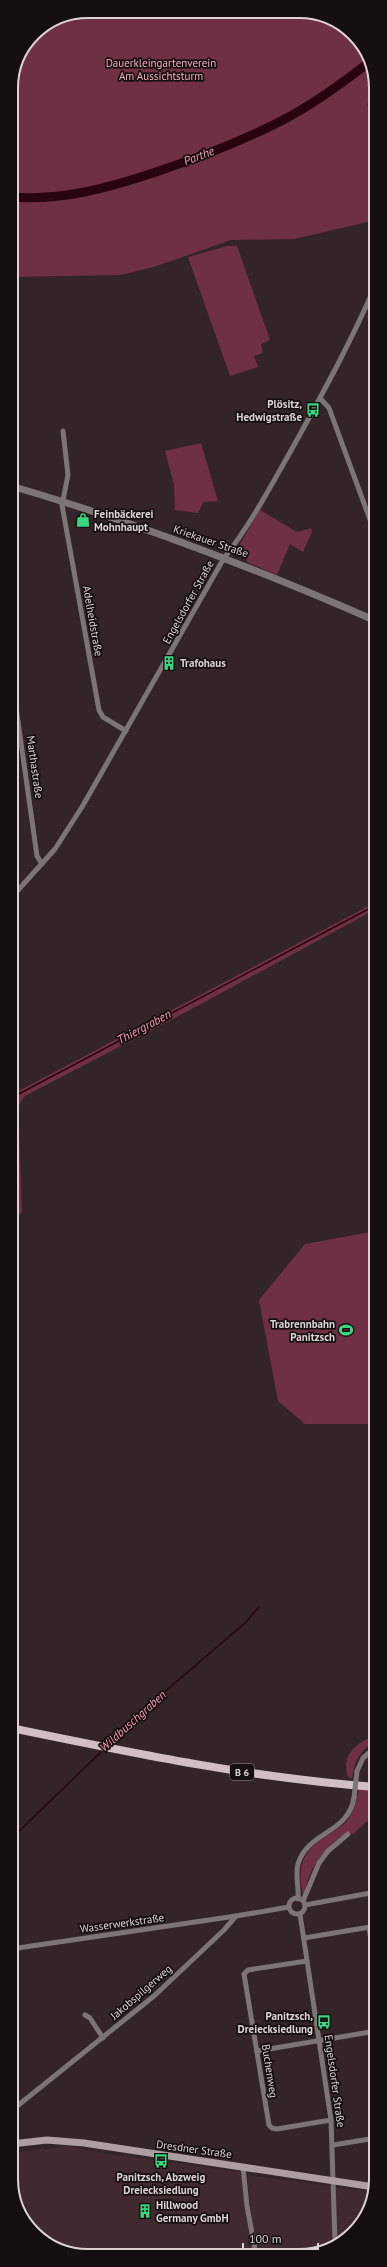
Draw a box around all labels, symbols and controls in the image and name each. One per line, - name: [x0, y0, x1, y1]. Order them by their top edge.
- park label: Dauerkleingartenverein Am Aussichtsturm: [106, 56, 216, 83]
- water label: Parthe: [181, 143, 217, 168]
- place label: Plösitz, Hedwigstraße: [236, 397, 302, 424]
- bus stop icon: Plösitz, Hedwigstraße: [305, 402, 321, 418]
- place label: Feinbäckerei Mohnhaupt: [94, 507, 154, 534]
- shop icon: Feinbäckerei Mohnhaupt: [75, 512, 91, 528]
- street label: Kriekauer Straße: [172, 522, 251, 561]
- street label: Engelsdorfer Straße: [159, 557, 217, 646]
- street label: Adelheidstraße: [80, 585, 106, 658]
- building icon: Trafohaus: [161, 655, 177, 671]
- place label: Trafohaus: [180, 656, 226, 670]
- street label: Marthastraße: [24, 735, 46, 800]
- water label: Thiergraben: [114, 1006, 173, 1047]
- place label: Trabrennbahn Panitzsch: [270, 1317, 335, 1344]
- sports icon: Trabrennbahn Panitzsch: [338, 1322, 354, 1338]
- water label: Wildbuschgraben: [96, 1687, 169, 1754]
- road number: B 6: [230, 1764, 254, 1780]
- street label: Wasserwerkstraße: [79, 1910, 165, 1936]
- street label: Jakobspilgerweg: [107, 1961, 175, 2023]
- place label: Panitzsch, Dreiecksiedlung: [238, 2009, 313, 2036]
- bus stop icon: Panitzsch, Dreiecksiedlung: [316, 2014, 332, 2030]
- street label: Engelsdorfer Straße: [322, 2034, 348, 2129]
- street label: Buchenweg: [259, 2043, 281, 2099]
- street label: Dresdner Straße: [155, 2137, 233, 2161]
- bus stop icon: Panitzsch, Abzweig Dreiecksiedlung: [153, 2153, 169, 2169]
- place label: Panitzsch, Abzweig Dreiecksiedlung: [117, 2170, 205, 2197]
- place label: Hillwood Germany GmbH: [156, 2198, 229, 2225]
- building icon: Hillwood Germany GmbH: [137, 2203, 153, 2219]
- scale bar: [243, 2225, 318, 2251]
- text: 100 m: [249, 2231, 282, 2246]

